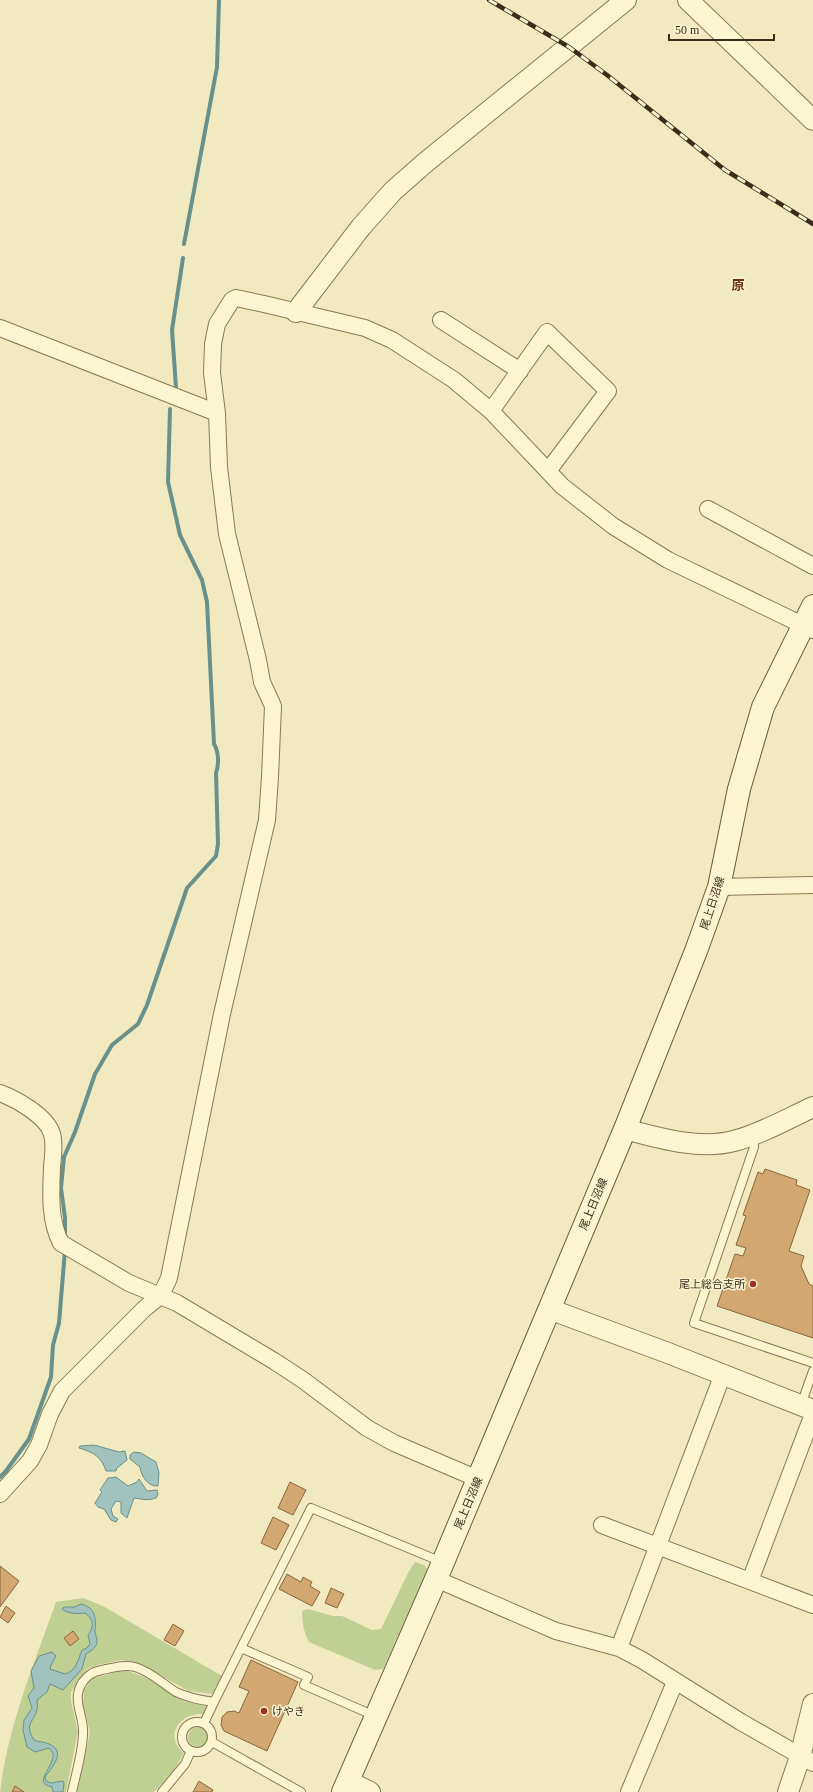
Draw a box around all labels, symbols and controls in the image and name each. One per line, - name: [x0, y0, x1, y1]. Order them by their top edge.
- scale bar: [669, 16, 774, 42]
- text: 50 m: [675, 23, 700, 37]
- district label: 原: [731, 278, 745, 293]
- street label: 尾上日沼線: [698, 875, 726, 931]
- street label: 尾上日沼線: [577, 1176, 609, 1232]
- place label: 尾上総合支所: [679, 1278, 746, 1290]
- marker: 尾上総合支所: [748, 1279, 758, 1289]
- street label: 尾上日沼線: [452, 1475, 484, 1531]
- place label: けやき: [272, 1705, 305, 1717]
- marker: けやき: [259, 1706, 269, 1716]

